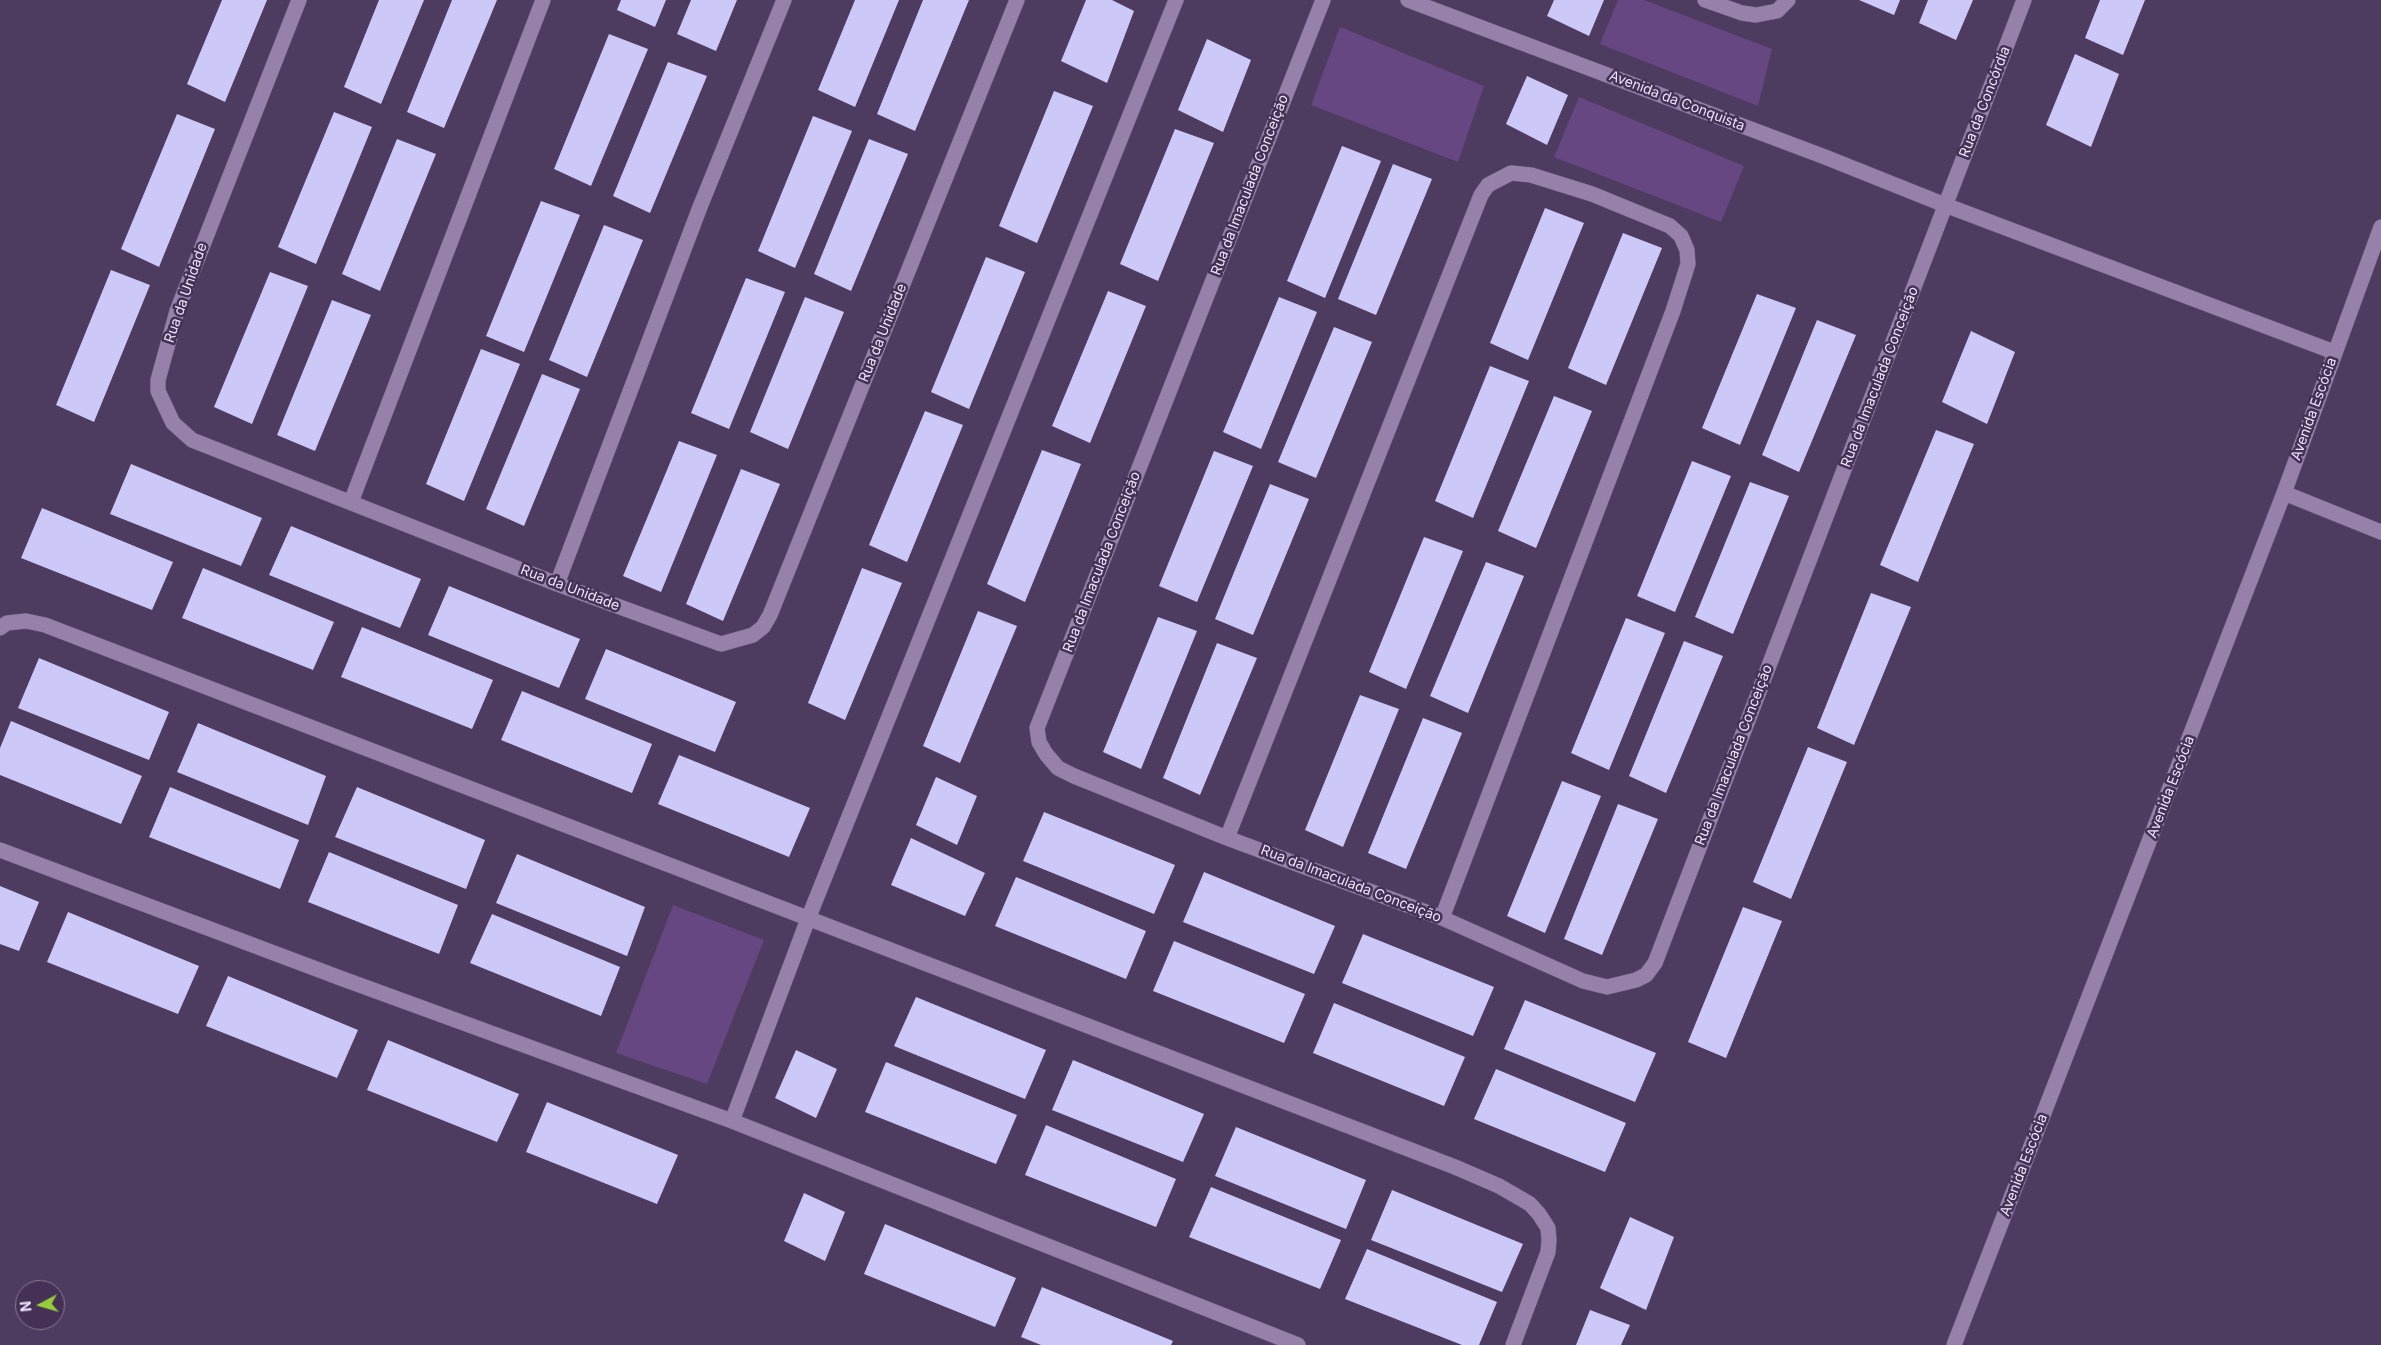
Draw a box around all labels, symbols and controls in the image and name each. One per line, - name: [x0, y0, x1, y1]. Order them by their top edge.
- street label: Rua da Concórdia: [1956, 44, 2014, 160]
- street label: Avenida da Conquista: [1607, 67, 1747, 135]
- street label: Rua da Imaculada Conceição: [1208, 92, 1292, 278]
- street label: Rua da Unidade: [161, 241, 211, 345]
- street label: Rua da Unidade: [856, 281, 910, 385]
- street label: Rua da Imaculada Conceição: [1838, 284, 1922, 470]
- street label: Avenida Escócia: [2288, 355, 2340, 463]
- street label: Rua da Imaculada Conceição: [1060, 469, 1144, 655]
- street label: Rua da Unidade: [518, 561, 622, 615]
- street label: Rua da Imaculada Conceição: [1692, 662, 1776, 848]
- street label: Avenida Escócia: [2144, 734, 2198, 840]
- street label: Rua da Imaculada Conceição: [1258, 842, 1444, 926]
- street label: Avenida Escócia: [1997, 1112, 2051, 1218]
- north arrow: [15, 1280, 65, 1330]
- text: N: [17, 1300, 35, 1313]

